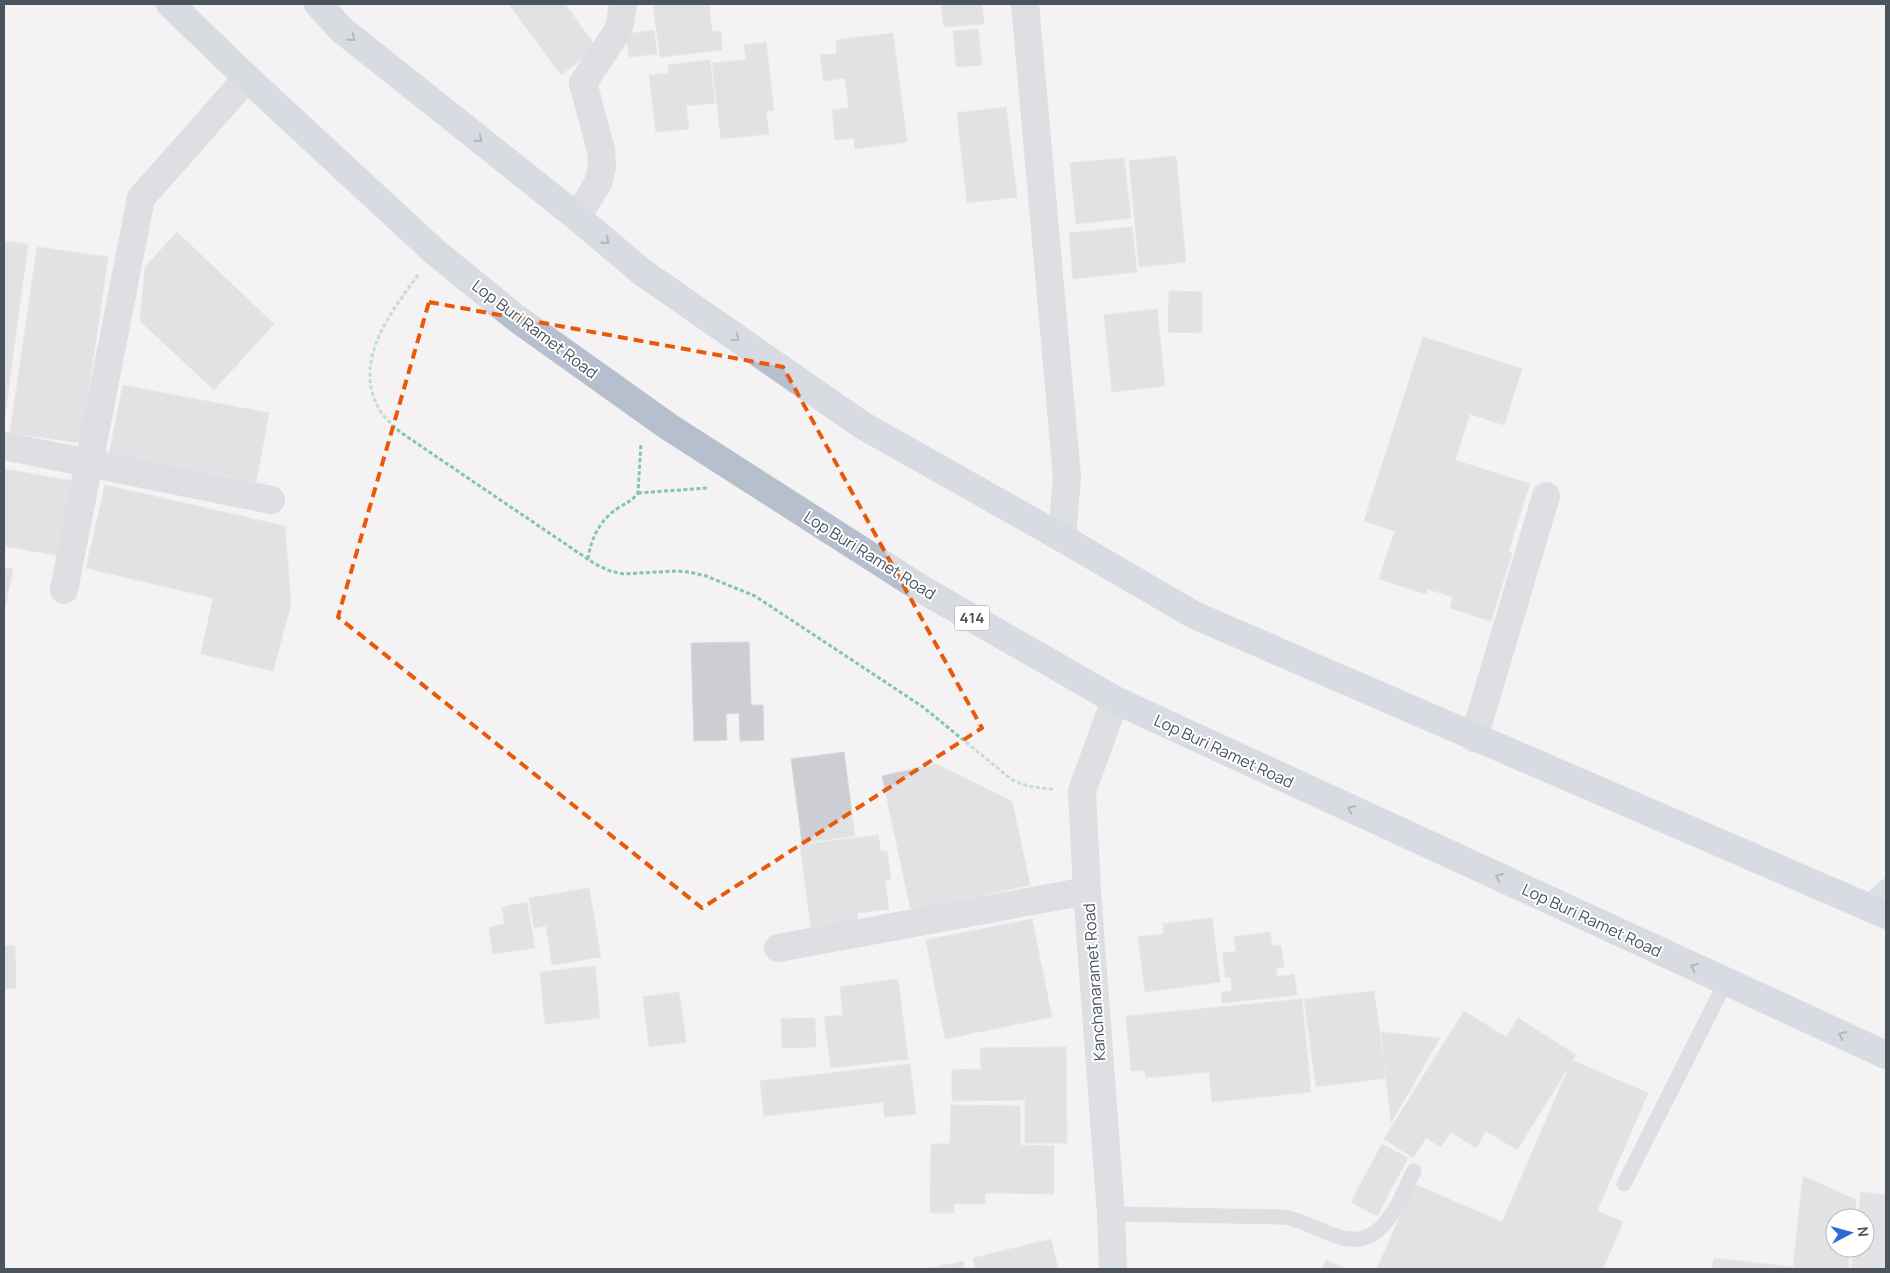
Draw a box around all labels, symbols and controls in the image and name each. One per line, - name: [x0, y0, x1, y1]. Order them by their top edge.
- one-way arrow: [346, 32, 356, 41]
- one-way arrow: [473, 134, 482, 142]
- one-way arrow: [600, 236, 609, 244]
- street label: Lop Buri Ramet Road: [468, 275, 602, 383]
- one-way arrow: [731, 332, 740, 341]
- street label: Lop Buri Ramet Road: [800, 505, 940, 605]
- road number: 414: [954, 606, 990, 630]
- street label: Lop Buri Ramet Road: [1151, 709, 1297, 793]
- one-way arrow: [1347, 805, 1356, 815]
- one-way arrow: [1495, 873, 1504, 883]
- street label: Lop Buri Ramet Road: [1519, 878, 1665, 962]
- street label: Kanchanaramet Road: [1078, 902, 1110, 1062]
- one-way arrow: [1690, 963, 1699, 973]
- one-way arrow: [1838, 1030, 1847, 1041]
- north arrow: [1825, 1208, 1875, 1258]
- text: N: [1853, 1226, 1873, 1238]

